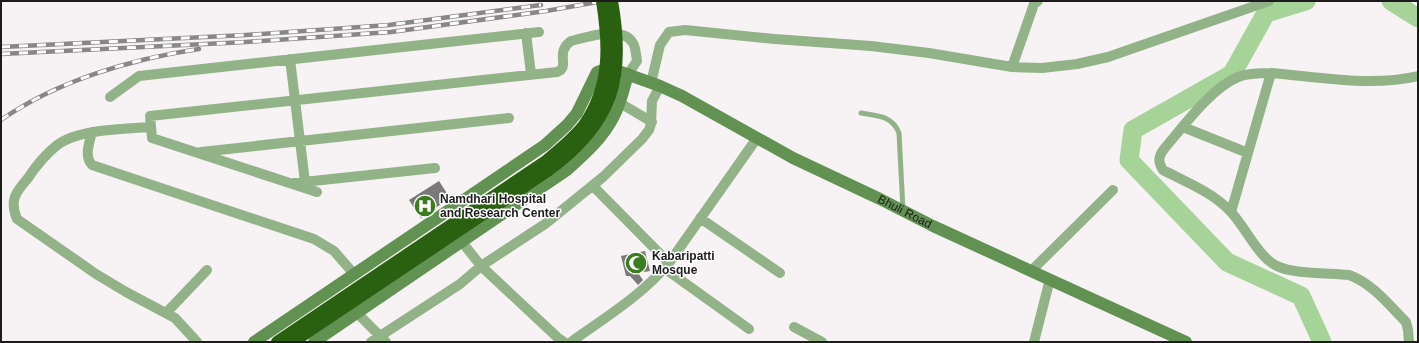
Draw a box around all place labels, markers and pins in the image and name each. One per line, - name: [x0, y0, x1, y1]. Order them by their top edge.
- place label: Namdhari Hospital and Research Center: [440, 192, 560, 220]
- hospital icon: Namdhari Hospital and Research Center: [412, 193, 438, 219]
- place label: Kabaripatti Mosque: [652, 249, 715, 277]
- mosque icon: Kabaripatti Mosque: [623, 250, 649, 276]

